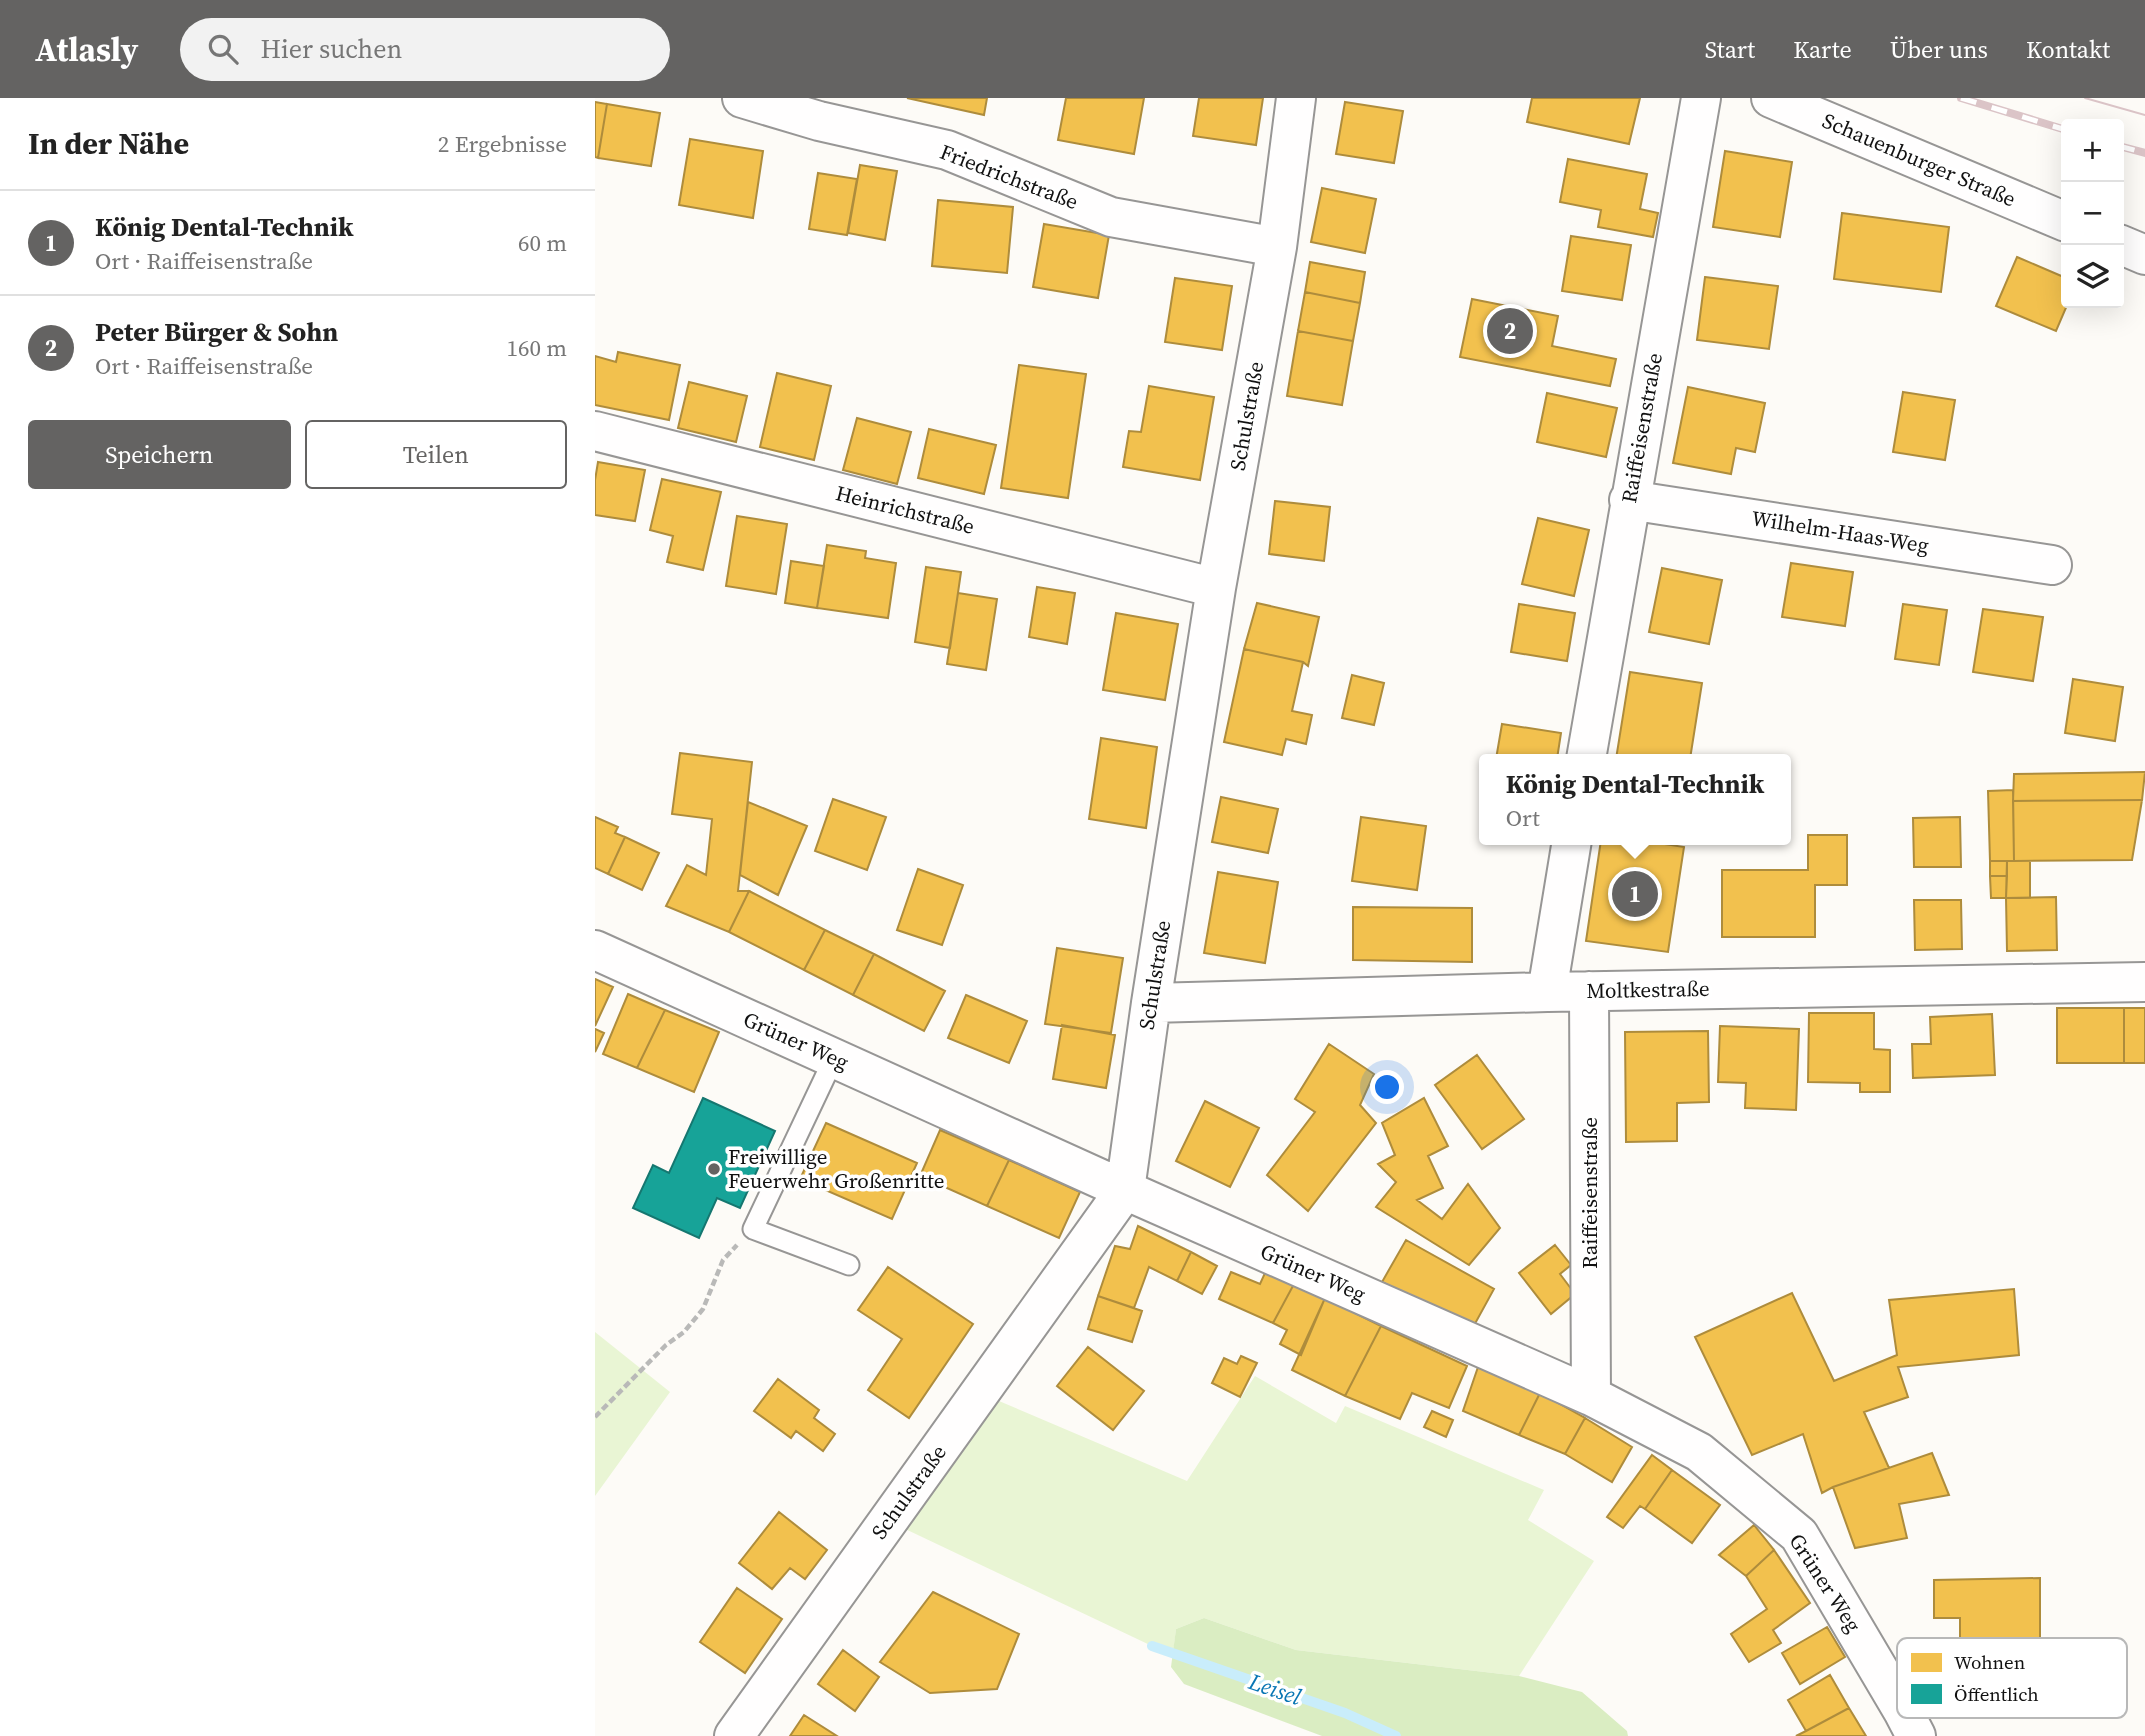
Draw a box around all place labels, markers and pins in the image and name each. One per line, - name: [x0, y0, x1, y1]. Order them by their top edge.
- pin: 2: [1487, 305, 1533, 357]
- pin: 1: [1612, 868, 1658, 920]
- place label: Freiwillige Feuerwehr Großenritte: [728, 1142, 944, 1195]
- marker: Freiwillige Feuerwehr Großenritte: [706, 1161, 722, 1177]

